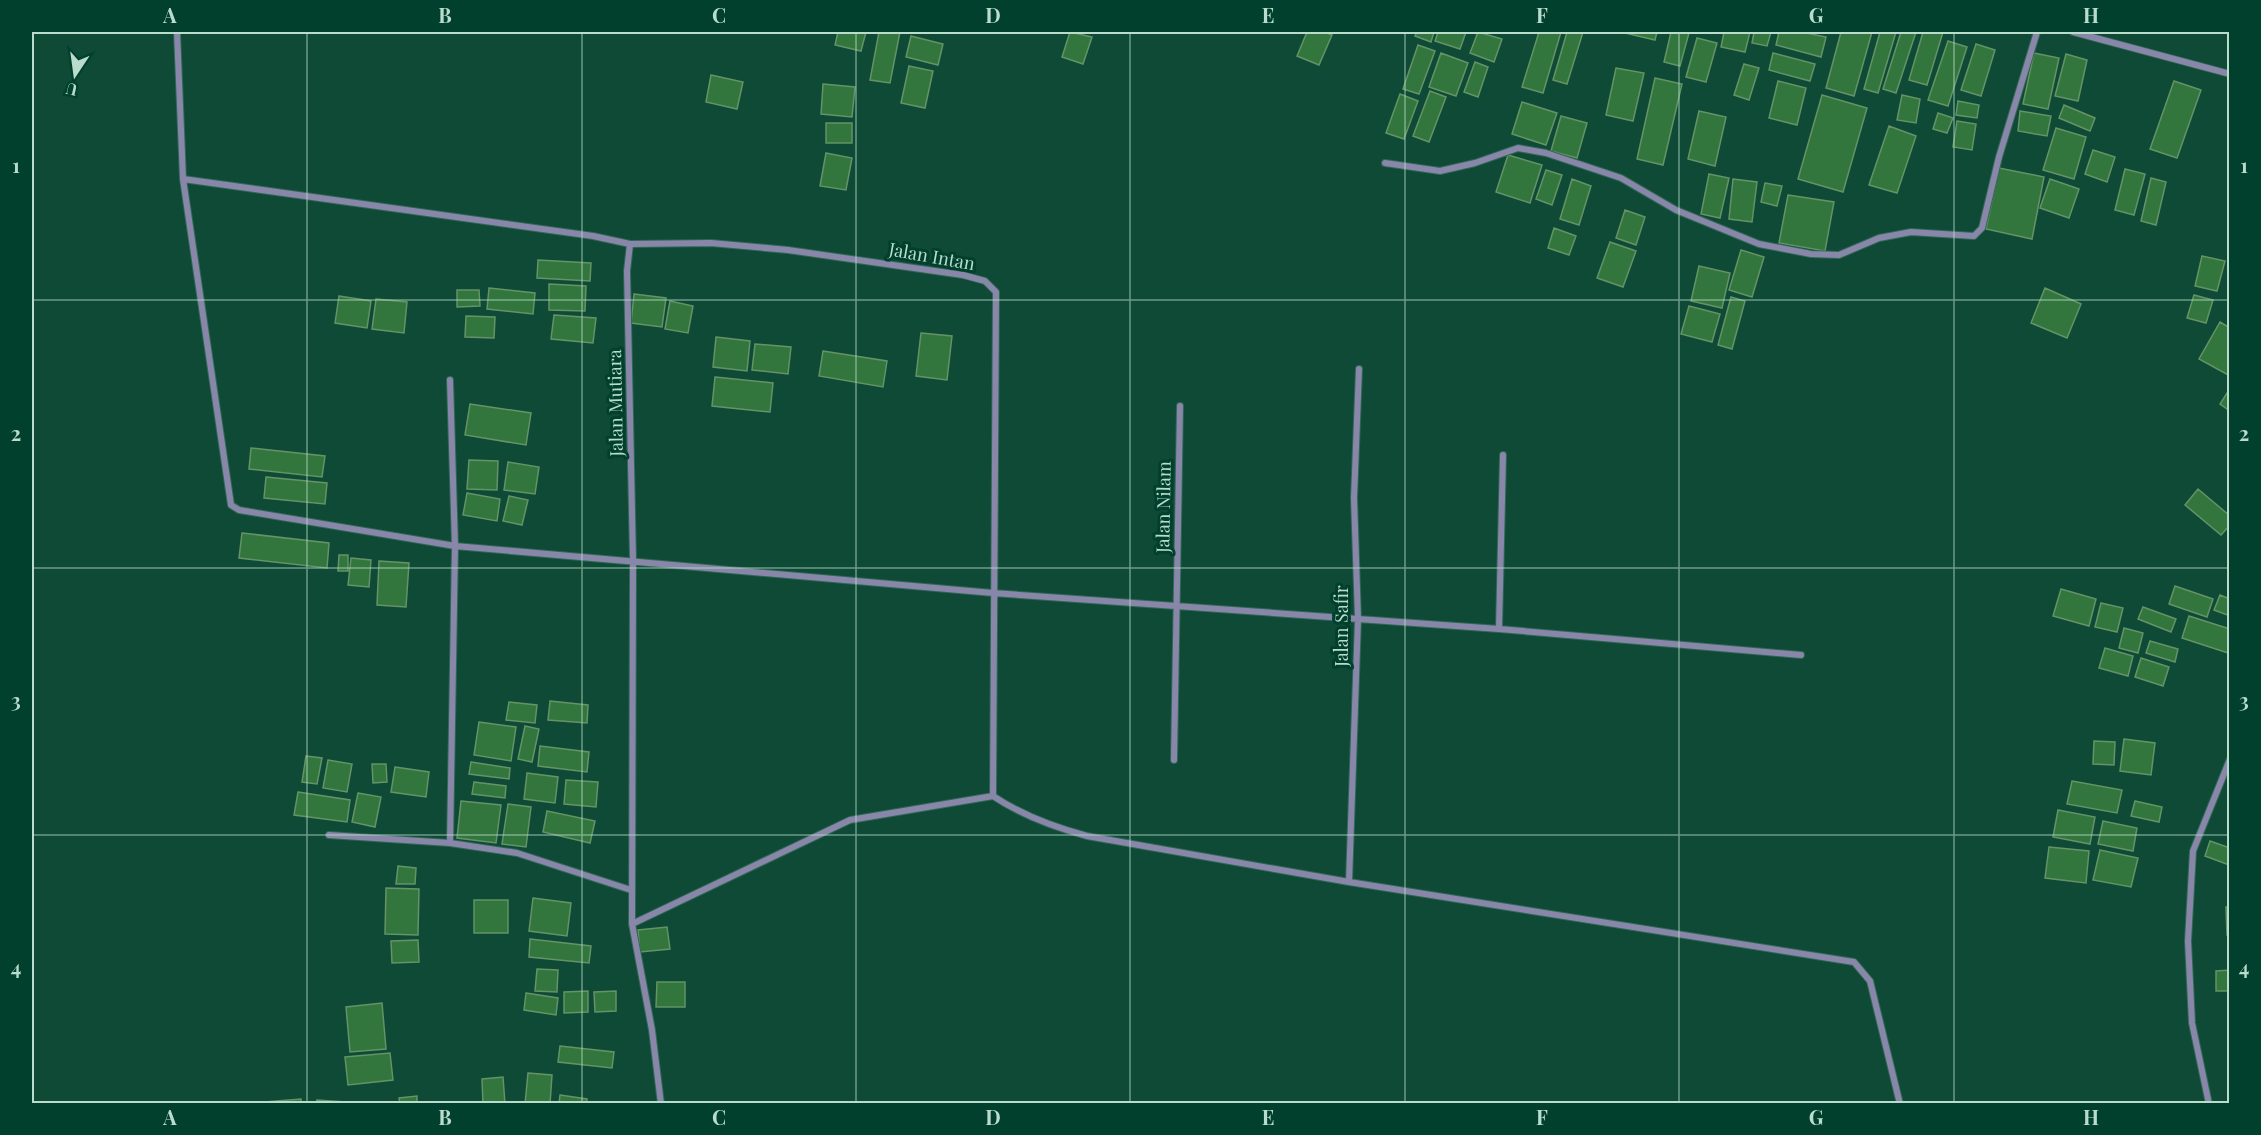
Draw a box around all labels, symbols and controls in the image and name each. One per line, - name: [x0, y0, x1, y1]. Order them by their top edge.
- text: A: [162, 1, 177, 28]
- text: B: [438, 1, 452, 28]
- text: C: [712, 1, 726, 28]
- text: D: [985, 1, 1001, 28]
- text: E: [1262, 1, 1274, 28]
- text: F: [1536, 1, 1548, 28]
- text: G: [1809, 1, 1824, 28]
- text: H: [2083, 1, 2099, 28]
- north arrow: [45, 45, 105, 105]
- text: U: [64, 79, 79, 102]
- text: 1: [12, 151, 20, 178]
- text: 1: [2240, 151, 2248, 178]
- street label: Jalan Intan: [886, 236, 977, 275]
- street label: Jalan Mutiara: [602, 349, 628, 458]
- text: 2: [11, 419, 21, 446]
- text: 2: [2239, 419, 2249, 446]
- street label: Jalan Nilam: [1150, 461, 1176, 554]
- street label: Jalan Safir: [1329, 585, 1353, 668]
- text: 3: [11, 686, 21, 713]
- text: 3: [2239, 686, 2249, 713]
- text: 4: [11, 953, 21, 980]
- text: 4: [2239, 953, 2249, 980]
- text: A: [162, 1103, 177, 1130]
- text: B: [438, 1103, 452, 1130]
- text: C: [712, 1103, 726, 1130]
- text: D: [985, 1103, 1001, 1130]
- text: E: [1262, 1103, 1274, 1130]
- text: F: [1536, 1103, 1548, 1130]
- text: G: [1809, 1103, 1824, 1130]
- text: H: [2083, 1103, 2099, 1130]

